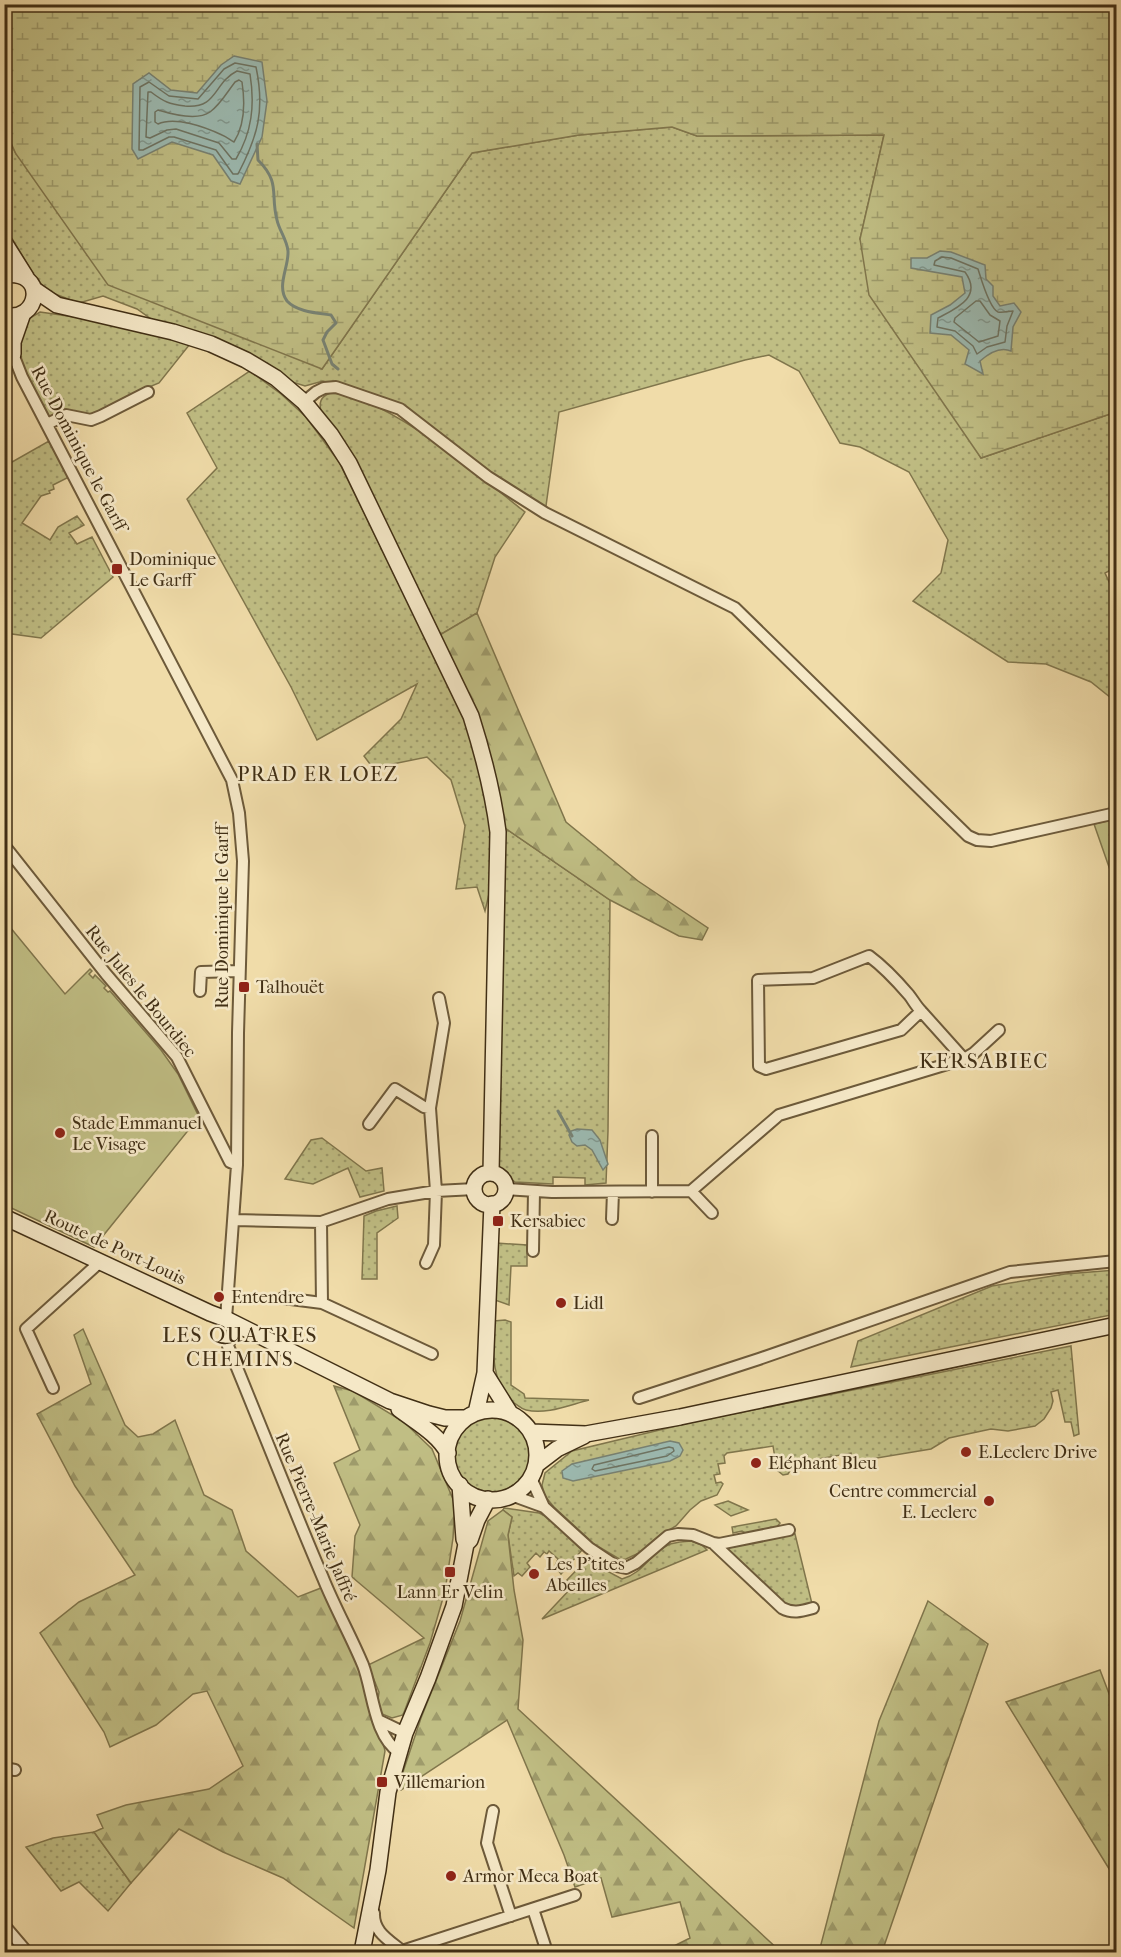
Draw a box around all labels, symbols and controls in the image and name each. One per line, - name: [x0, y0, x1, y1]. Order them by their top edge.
- street label: Rue Dominique le Garff: [26, 362, 133, 538]
- place label: Dominique Le Garff: [129, 549, 216, 591]
- marker: Dominique Le Garff: [110, 562, 124, 576]
- district label: PRAD ER LOEZ: [237, 763, 399, 786]
- street label: Rue Dominique le Garff: [212, 821, 233, 1009]
- street label: Rue Jules le Bourdiec: [81, 921, 200, 1062]
- place label: Talhouët: [256, 977, 325, 998]
- marker: Talhouët: [237, 980, 251, 994]
- district label: KERSABIEC: [919, 1049, 1049, 1073]
- place label: Stade Emmanuel Le Visage: [72, 1113, 202, 1155]
- marker: Stade Emmanuel Le Visage: [53, 1126, 67, 1140]
- street label: Route de Port-Louis: [41, 1205, 189, 1290]
- place label: Kersabiec: [510, 1211, 586, 1232]
- marker: Kersabiec: [491, 1214, 505, 1228]
- place label: Entendre: [231, 1287, 304, 1308]
- marker: Entendre: [212, 1290, 226, 1304]
- place label: Lidl: [573, 1293, 604, 1314]
- marker: Lidl: [554, 1296, 568, 1310]
- district label: LES QUATRES CHEMINS: [162, 1323, 318, 1371]
- street label: Rue Pierre-Marie Jaffré: [270, 1430, 361, 1605]
- place label: E.Leclerc Drive: [978, 1442, 1097, 1463]
- marker: E.Leclerc Drive: [959, 1445, 973, 1459]
- place label: Eléphant Bleu: [768, 1453, 877, 1474]
- marker: Eléphant Bleu: [749, 1456, 763, 1470]
- place label: Centre commercial E. Leclerc: [829, 1481, 977, 1523]
- marker: Centre commercial E. Leclerc: [982, 1494, 996, 1508]
- place label: Les P'tites Abeilles: [545, 1554, 625, 1596]
- marker: Lann Er Velin: [443, 1565, 457, 1579]
- marker: Les P'tites Abeilles: [527, 1567, 541, 1581]
- place label: Lann Er Velin: [397, 1582, 504, 1603]
- place label: Villemarion: [393, 1772, 486, 1793]
- marker: Villemarion: [375, 1775, 389, 1789]
- place label: Armor Meca Boat: [462, 1866, 599, 1887]
- marker: Armor Meca Boat: [444, 1869, 458, 1883]

